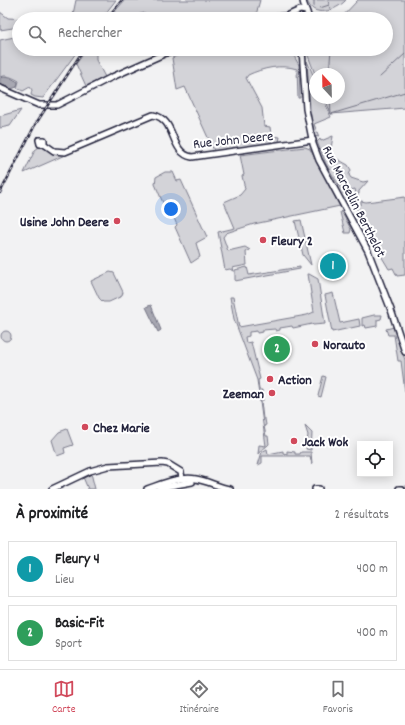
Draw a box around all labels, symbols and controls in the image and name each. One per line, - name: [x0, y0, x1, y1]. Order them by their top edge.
- search box: [12, 12, 393, 56]
- icon: search: [26, 23, 48, 45]
- text: Rechercher: [58, 23, 122, 45]
- north arrow: [309, 68, 345, 104]
- street label: Rue John Deere: [192, 127, 274, 155]
- street label: Rue Marcellin Berthelot: [316, 142, 390, 261]
- your location: [161, 199, 181, 219]
- place label: Usine John Deere: [20, 213, 109, 233]
- marker: Usine John Deere: [112, 216, 122, 226]
- place label: Fleury 2: [271, 232, 313, 252]
- marker: Fleury 2: [258, 235, 268, 245]
- pin: 1: [320, 251, 346, 281]
- pin: 2: [264, 334, 290, 364]
- place label: Norauto: [323, 336, 365, 356]
- marker: Norauto: [310, 339, 320, 349]
- place label: Action: [278, 371, 312, 391]
- marker: Action: [265, 374, 275, 384]
- place label: Zeeman: [223, 385, 265, 405]
- marker: Zeeman: [267, 388, 277, 398]
- place label: Chez Marie: [93, 419, 150, 439]
- marker: Chez Marie: [80, 422, 90, 432]
- place label: Jack Wok: [302, 433, 349, 453]
- marker: Jack Wok: [289, 436, 299, 446]
- map controls: [357, 441, 393, 477]
- button: locate: [357, 441, 393, 477]
- text: À proximité: [16, 503, 88, 527]
- text: 2 résultats: [335, 506, 389, 525]
- text: Fleury 4: [55, 549, 100, 571]
- text: 1: [29, 560, 31, 579]
- text: 400 m: [357, 560, 388, 579]
- text: Lieu: [55, 571, 74, 590]
- text: Basic-Fit: [55, 613, 104, 635]
- text: 2: [27, 624, 33, 643]
- text: 400 m: [357, 624, 388, 643]
- text: Sport: [55, 635, 82, 654]
- tab: Carte: [52, 678, 76, 718]
- tab: Itinéraire: [179, 678, 219, 718]
- tab: Favoris: [323, 678, 353, 718]

